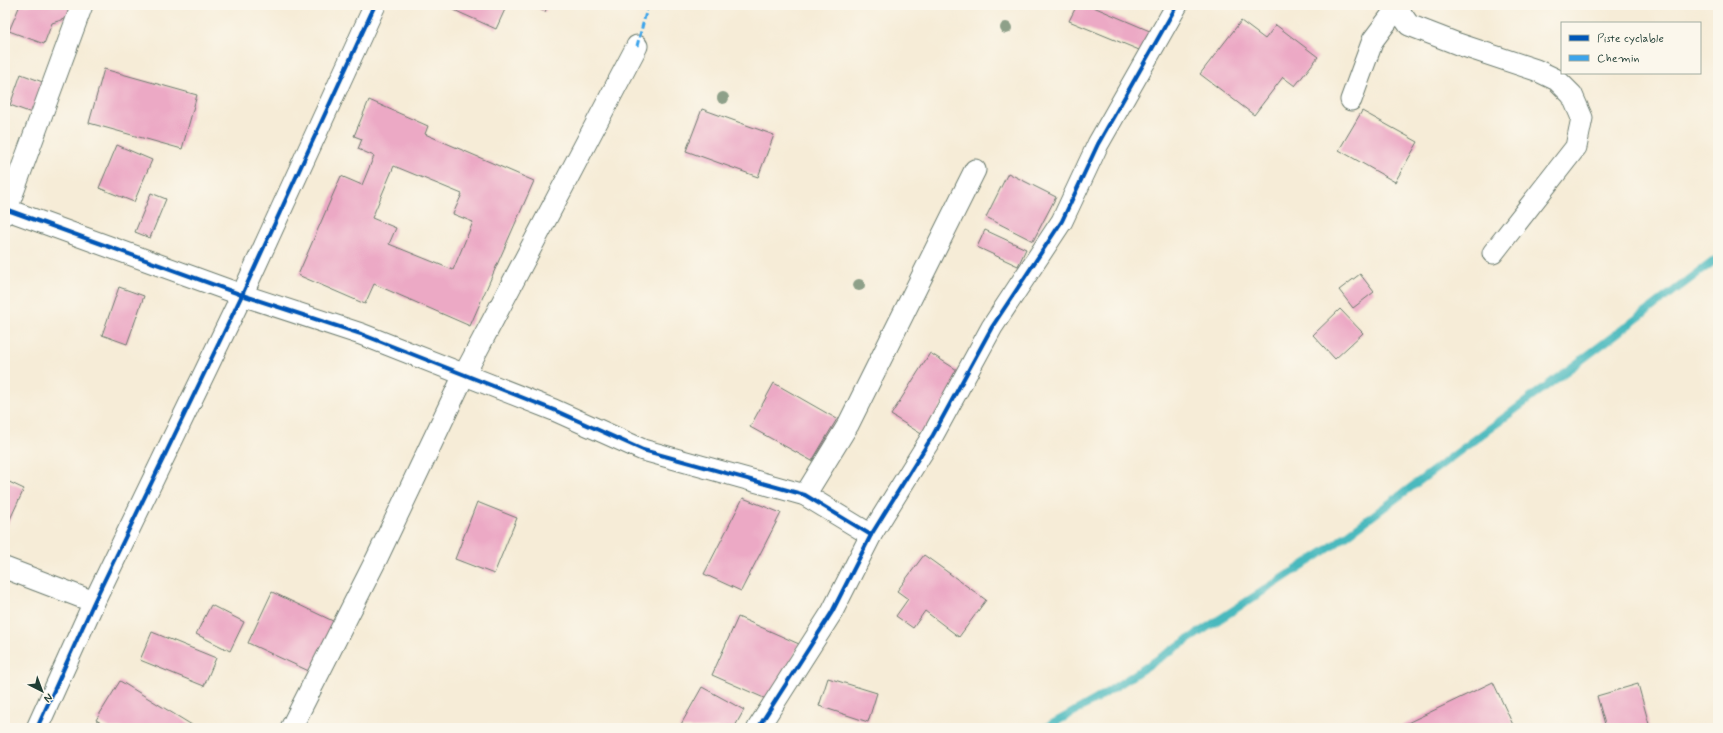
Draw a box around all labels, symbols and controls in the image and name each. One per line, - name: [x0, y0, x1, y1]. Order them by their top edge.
- legend: [1561, 22, 1701, 74]
- text: Piste cyclable: [1597, 31, 1664, 47]
- text: Chemin: [1597, 51, 1640, 67]
- north arrow: [22, 671, 62, 711]
- text: N: [41, 690, 55, 705]

